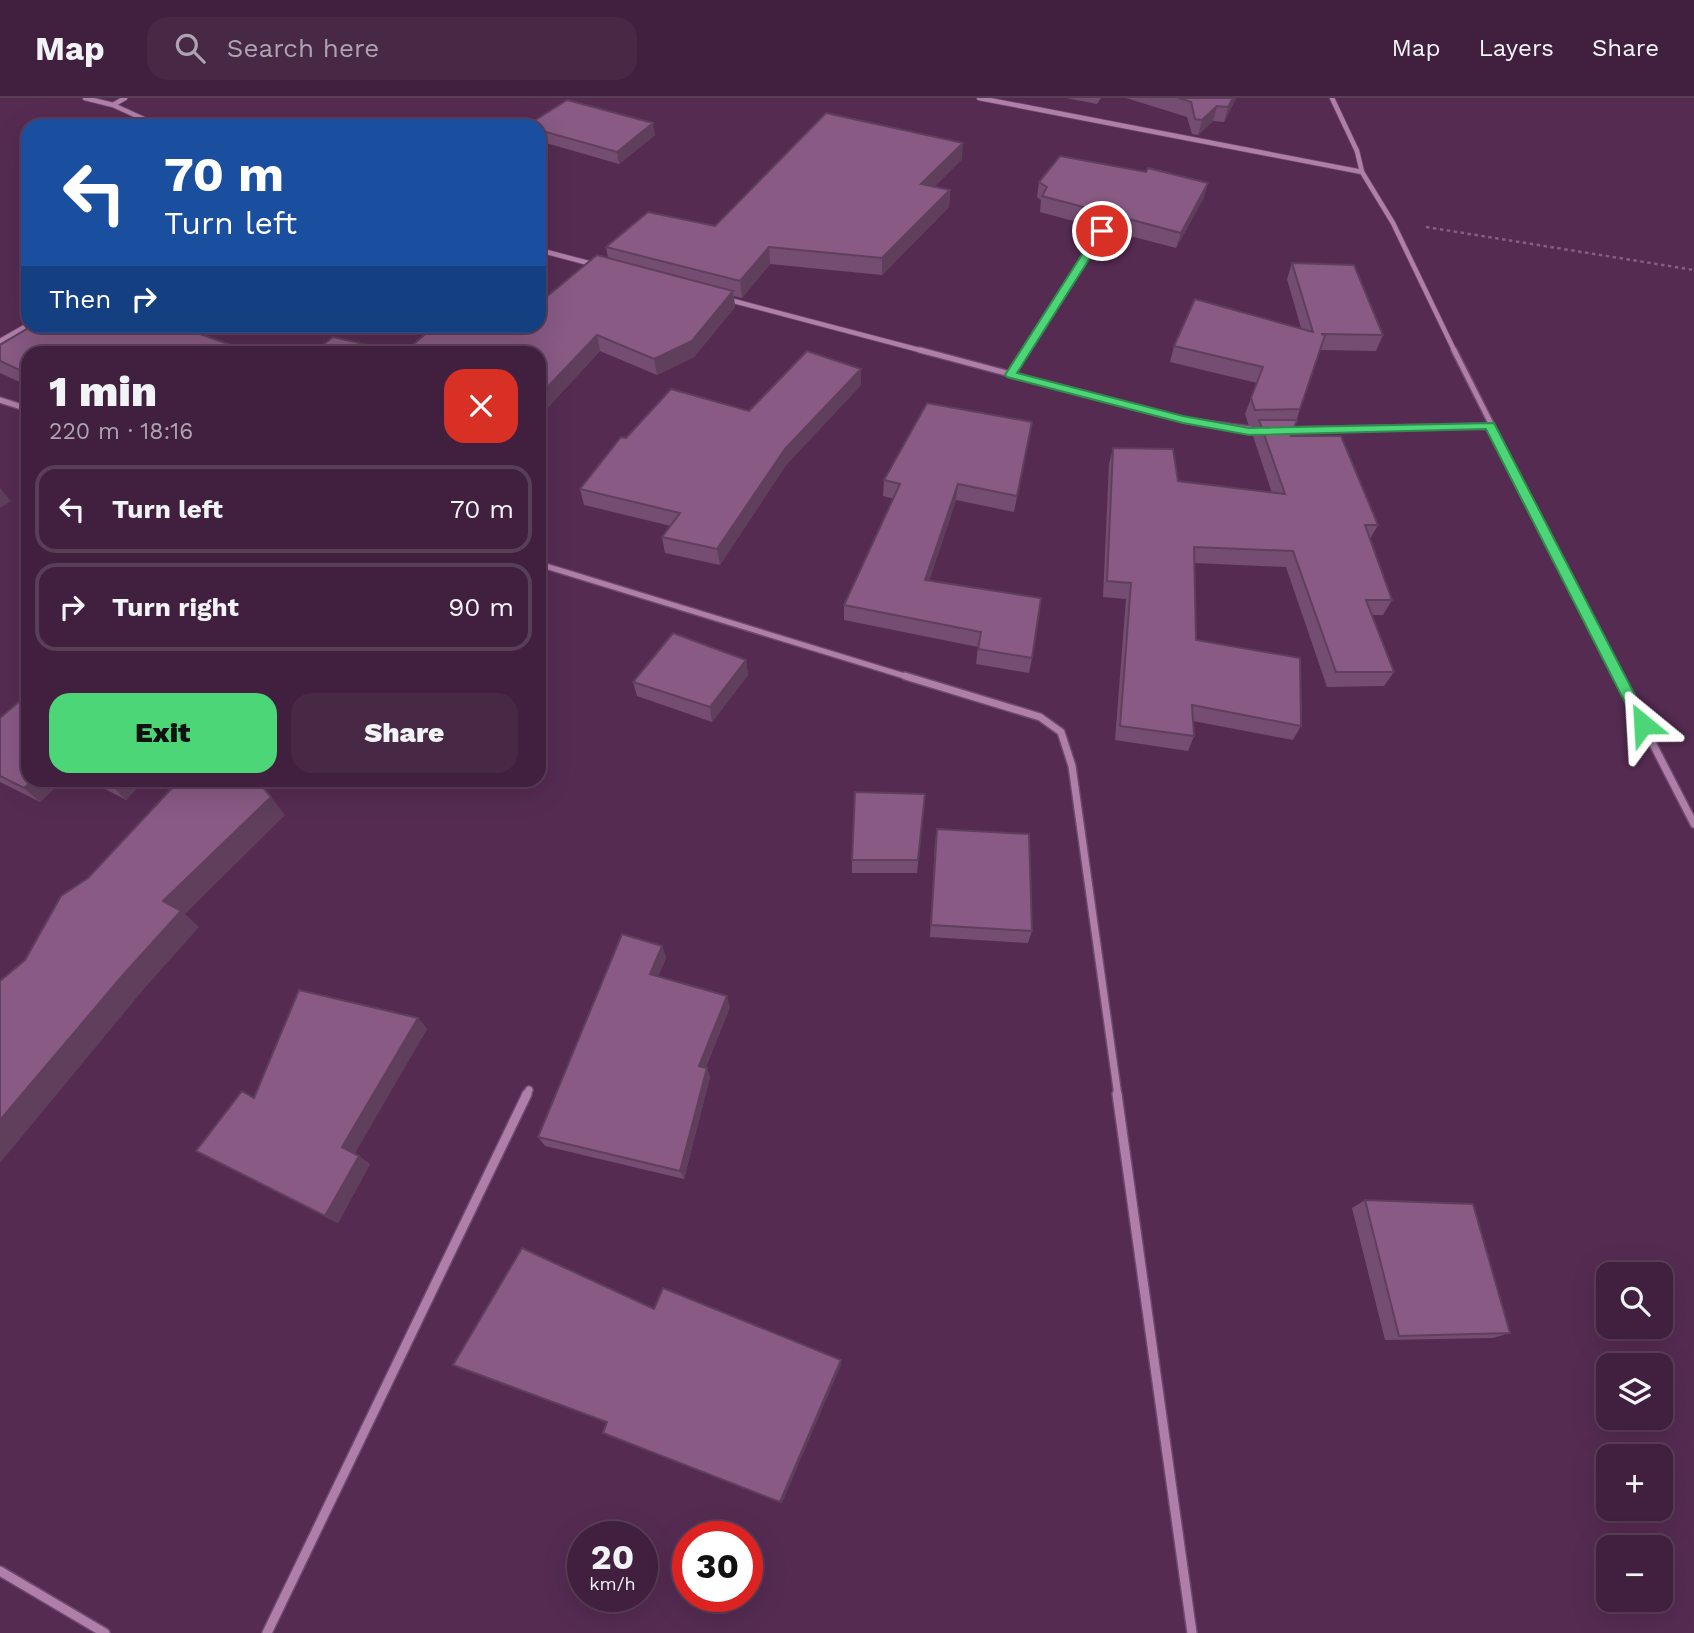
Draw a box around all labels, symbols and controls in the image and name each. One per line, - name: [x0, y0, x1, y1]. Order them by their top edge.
- search box: [147, 17, 637, 80]
- text: Map: [35, 29, 105, 68]
- icon: search: [171, 29, 209, 67]
- text: Search here: [227, 33, 379, 63]
- text: Map: [1392, 34, 1440, 62]
- text: Layers: [1478, 34, 1554, 62]
- text: Share: [1592, 34, 1659, 62]
- text: 70 m: [164, 145, 284, 203]
- icon: left: [49, 147, 140, 238]
- pin: [1072, 201, 1132, 261]
- text: Turn left: [164, 204, 297, 242]
- icon: arrive: [1083, 212, 1121, 250]
- icon: right: [125, 280, 163, 318]
- text: Then: [49, 284, 111, 314]
- text: 1 min: [49, 367, 157, 416]
- button: close: [444, 369, 518, 443]
- text: 220 m · 18:16: [49, 418, 193, 445]
- icon: left: [53, 490, 91, 528]
- text: Turn left: [112, 494, 223, 524]
- text: 70 m: [450, 494, 514, 524]
- icon: right: [53, 588, 91, 626]
- text: Turn right: [112, 592, 239, 622]
- text: 90 m: [448, 592, 514, 622]
- position arrow: [1606, 687, 1680, 761]
- button: Exit: [49, 693, 277, 773]
- button: Share: [291, 693, 518, 773]
- map controls: [1596, 1262, 1673, 1612]
- button: search: [1596, 1262, 1673, 1339]
- button: layers: [1596, 1353, 1673, 1430]
- button: +: [1596, 1444, 1673, 1521]
- speed limit sign: 30: [672, 1521, 763, 1612]
- button: −: [1596, 1535, 1673, 1612]
- text: 20: [591, 1536, 634, 1578]
- text: km/h: [589, 1573, 636, 1594]

